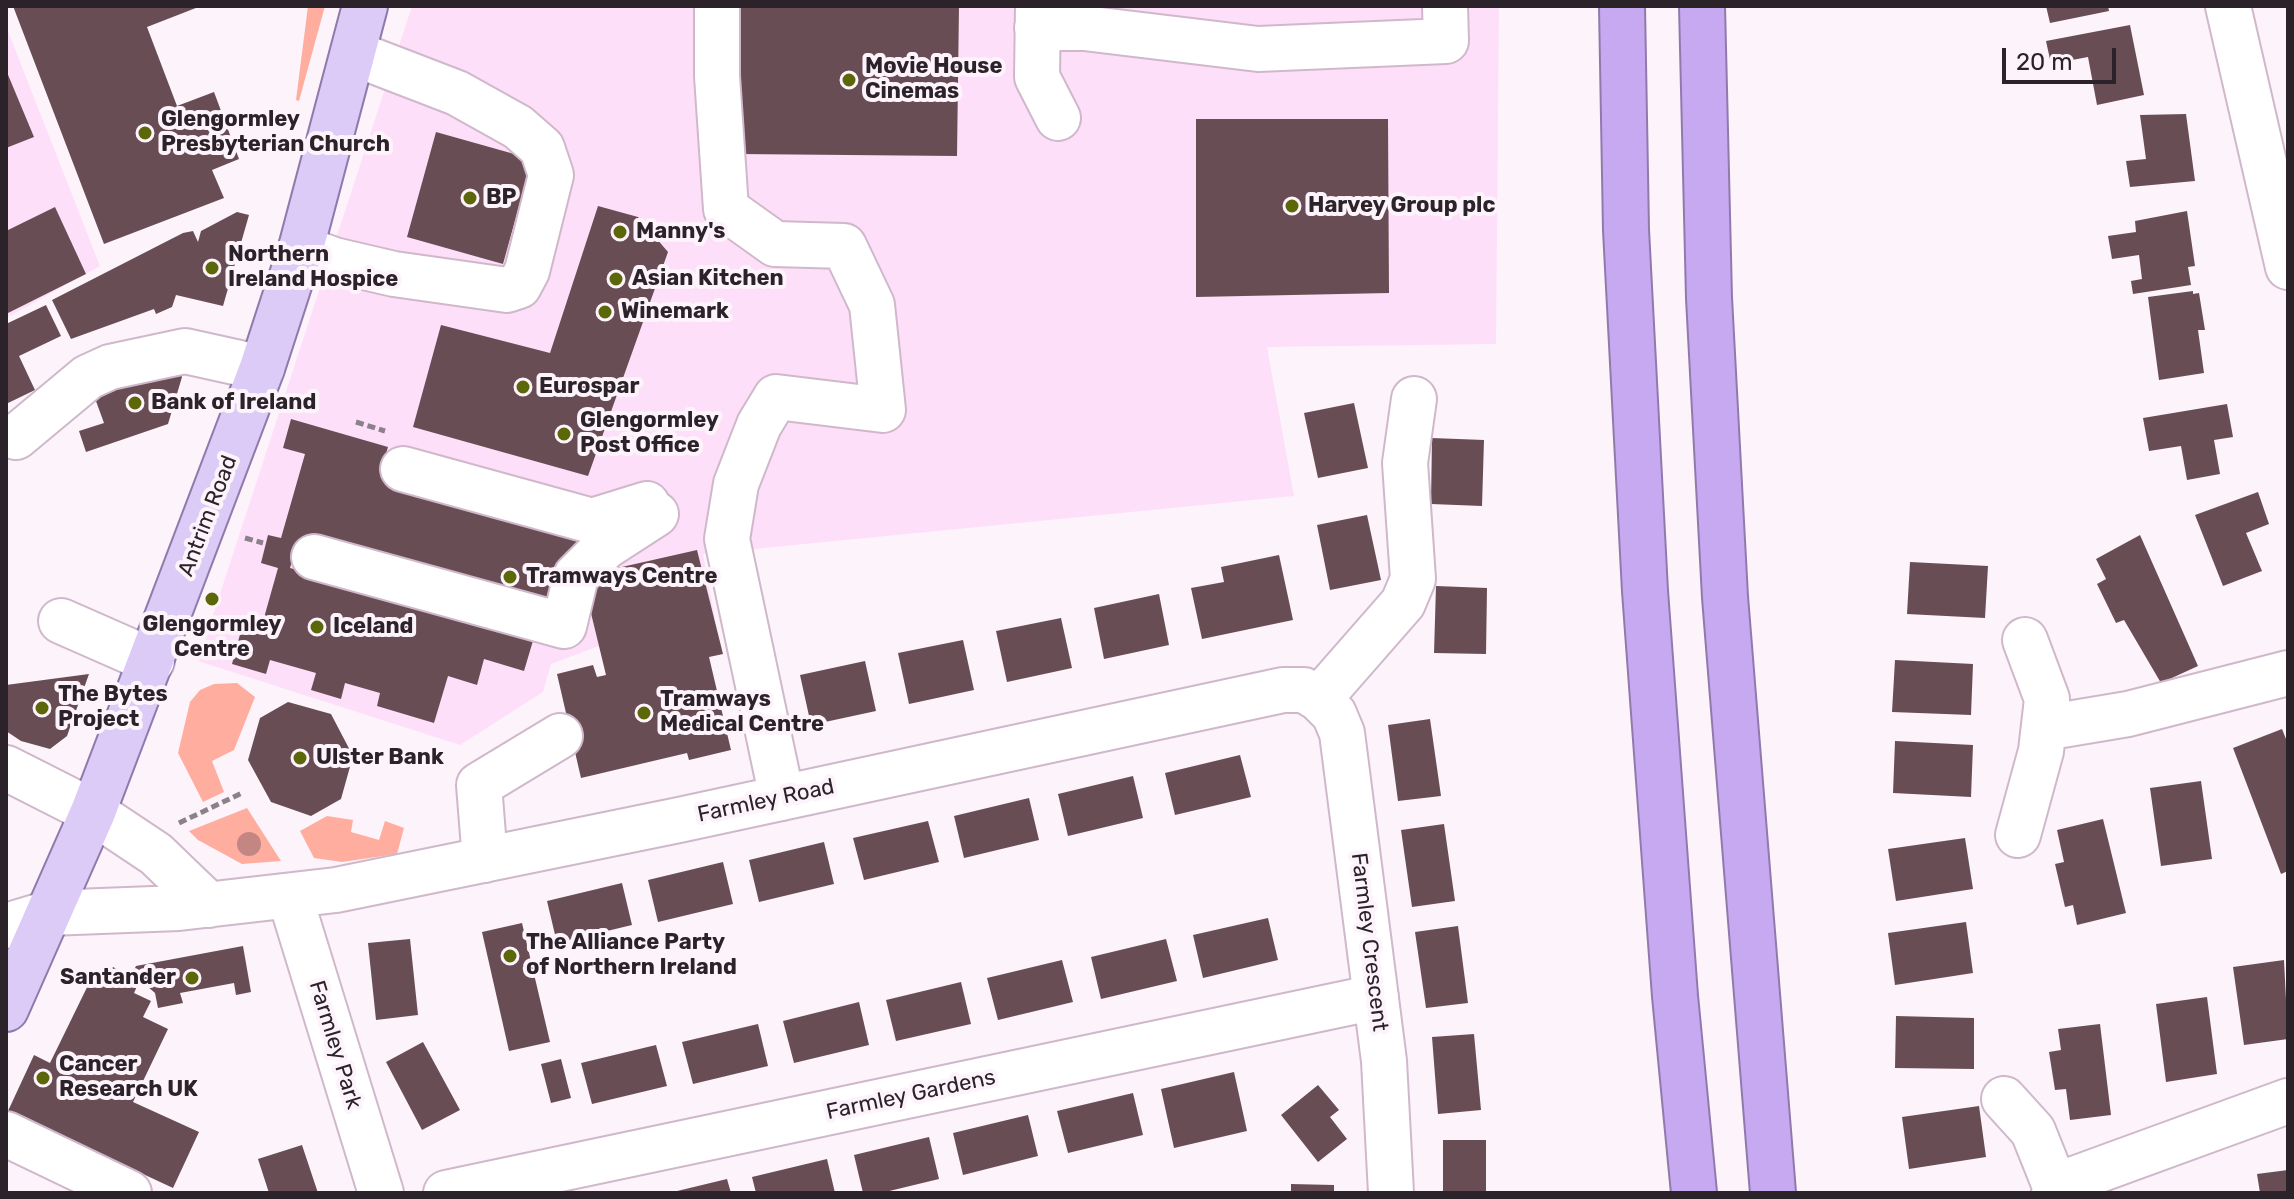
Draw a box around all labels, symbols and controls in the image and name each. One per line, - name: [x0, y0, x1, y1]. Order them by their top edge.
- scale bar: [2006, 32, 2120, 82]
- text: 20 m: [2016, 48, 2073, 76]
- place label: Movie House Cinemas: [865, 54, 1003, 106]
- marker: Movie House Cinemas: [840, 71, 858, 89]
- place label: Glengormley Presbyterian Church: [161, 107, 390, 158]
- marker: Glengormley Presbyterian Church: [136, 124, 154, 142]
- place label: BP: [486, 185, 516, 211]
- marker: BP: [461, 189, 479, 207]
- place label: Harvey Group plc: [1308, 193, 1495, 219]
- marker: Harvey Group plc: [1283, 197, 1301, 215]
- place label: Manny's: [636, 219, 725, 245]
- marker: Manny's: [611, 223, 629, 241]
- place label: Northern Ireland Hospice: [228, 242, 398, 294]
- marker: Northern Ireland Hospice: [203, 259, 221, 277]
- place label: Asian Kitchen: [632, 266, 784, 292]
- marker: Asian Kitchen: [607, 270, 625, 288]
- place label: Winemark: [621, 299, 729, 325]
- marker: Winemark: [596, 303, 614, 321]
- place label: Eurospar: [539, 374, 639, 400]
- marker: Eurospar: [514, 378, 532, 396]
- place label: Bank of Ireland: [151, 390, 316, 416]
- marker: Bank of Ireland: [126, 394, 144, 412]
- place label: Glengormley Post Office: [580, 408, 719, 460]
- marker: Glengormley Post Office: [555, 425, 573, 443]
- street label: Antrim Road: [173, 452, 243, 580]
- place label: Tramways Centre: [526, 564, 717, 590]
- marker: Tramways Centre: [501, 568, 519, 586]
- marker: Glengormley Centre: [203, 590, 221, 608]
- place label: Glengormley Centre: [143, 612, 281, 664]
- place label: Iceland: [333, 614, 413, 640]
- marker: Iceland: [308, 618, 326, 636]
- place label: The Bytes Project: [58, 682, 168, 734]
- place label: Tramways Medical Centre: [660, 687, 824, 738]
- marker: The Bytes Project: [33, 699, 51, 717]
- marker: Tramways Medical Centre: [635, 704, 653, 722]
- place label: Ulster Bank: [316, 745, 444, 771]
- marker: Ulster Bank: [291, 749, 309, 767]
- street label: Farmley Road: [695, 774, 837, 828]
- street label: Farmley Crescent: [1345, 851, 1393, 1033]
- place label: The Alliance Party of Northern Ireland: [526, 930, 737, 982]
- marker: The Alliance Party of Northern Ireland: [501, 947, 519, 965]
- place label: Santander: [60, 965, 176, 991]
- marker: Santander: [183, 969, 201, 987]
- street label: Farmley Park: [303, 978, 367, 1112]
- place label: Cancer Research UK: [59, 1052, 198, 1104]
- street label: Farmley Gardens: [824, 1064, 998, 1126]
- marker: Cancer Research UK: [34, 1069, 52, 1087]

